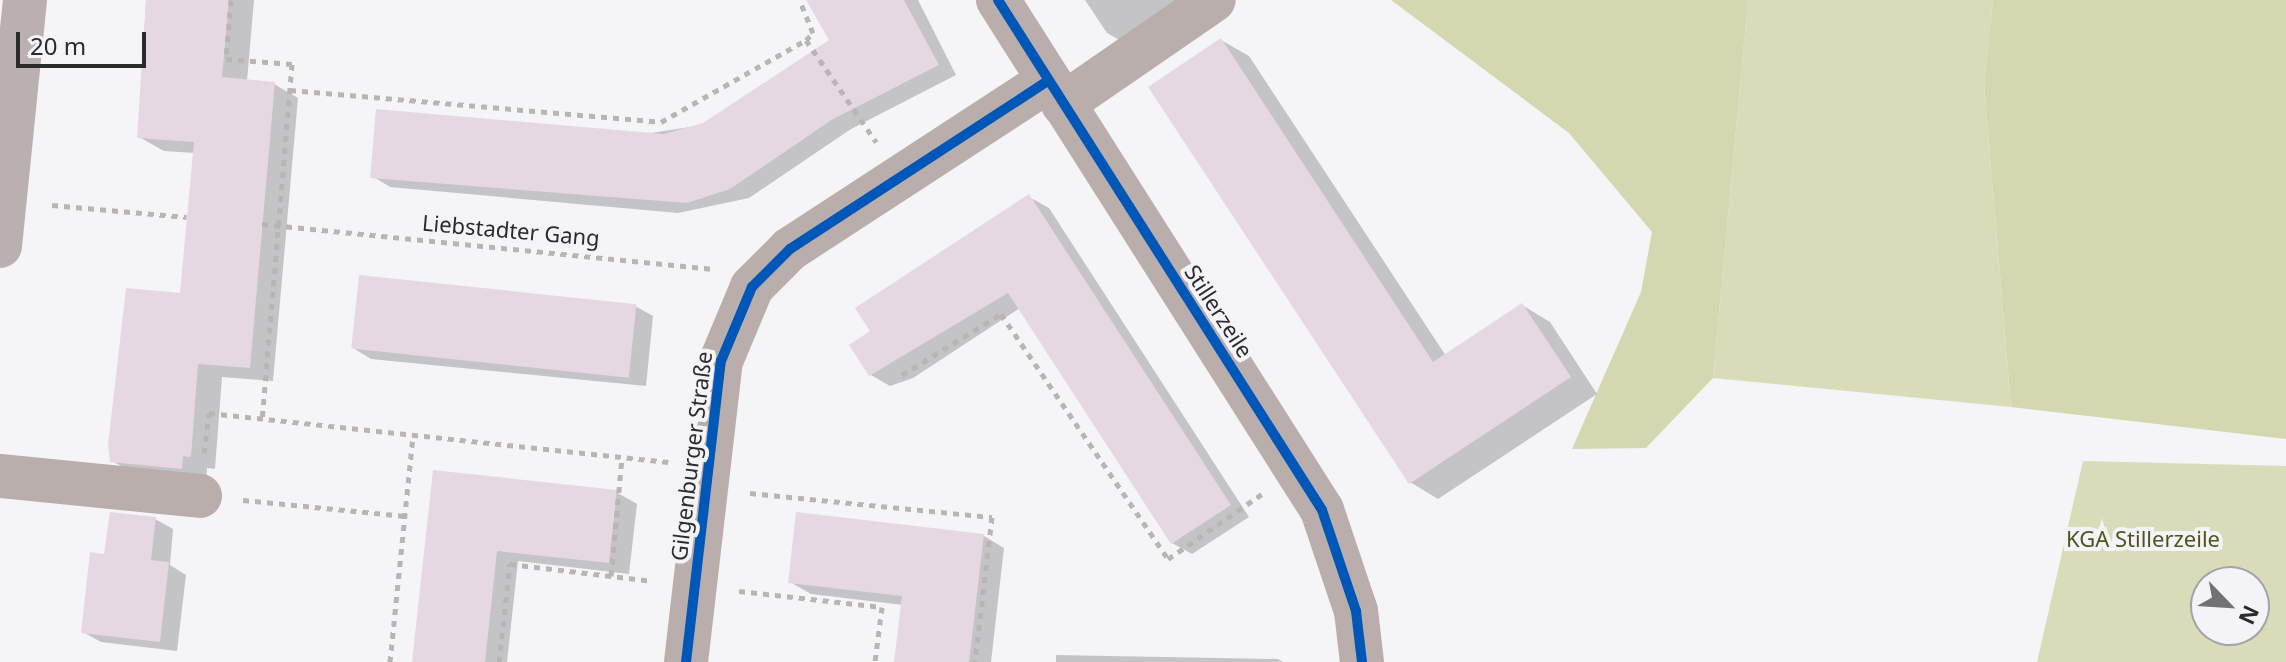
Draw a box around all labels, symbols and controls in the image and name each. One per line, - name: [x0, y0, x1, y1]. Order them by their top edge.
- scale bar: [20, 16, 150, 66]
- text: 20 m: [30, 29, 86, 62]
- street label: Liebstadter Gang: [421, 209, 601, 251]
- street label: Stillerzeile: [1179, 260, 1259, 362]
- street label: Gilgenburger Straße: [665, 350, 717, 562]
- park label: KGA Stillerzeile: [2066, 526, 2220, 552]
- north arrow: [2190, 566, 2270, 646]
- text: N: [2233, 601, 2267, 630]

